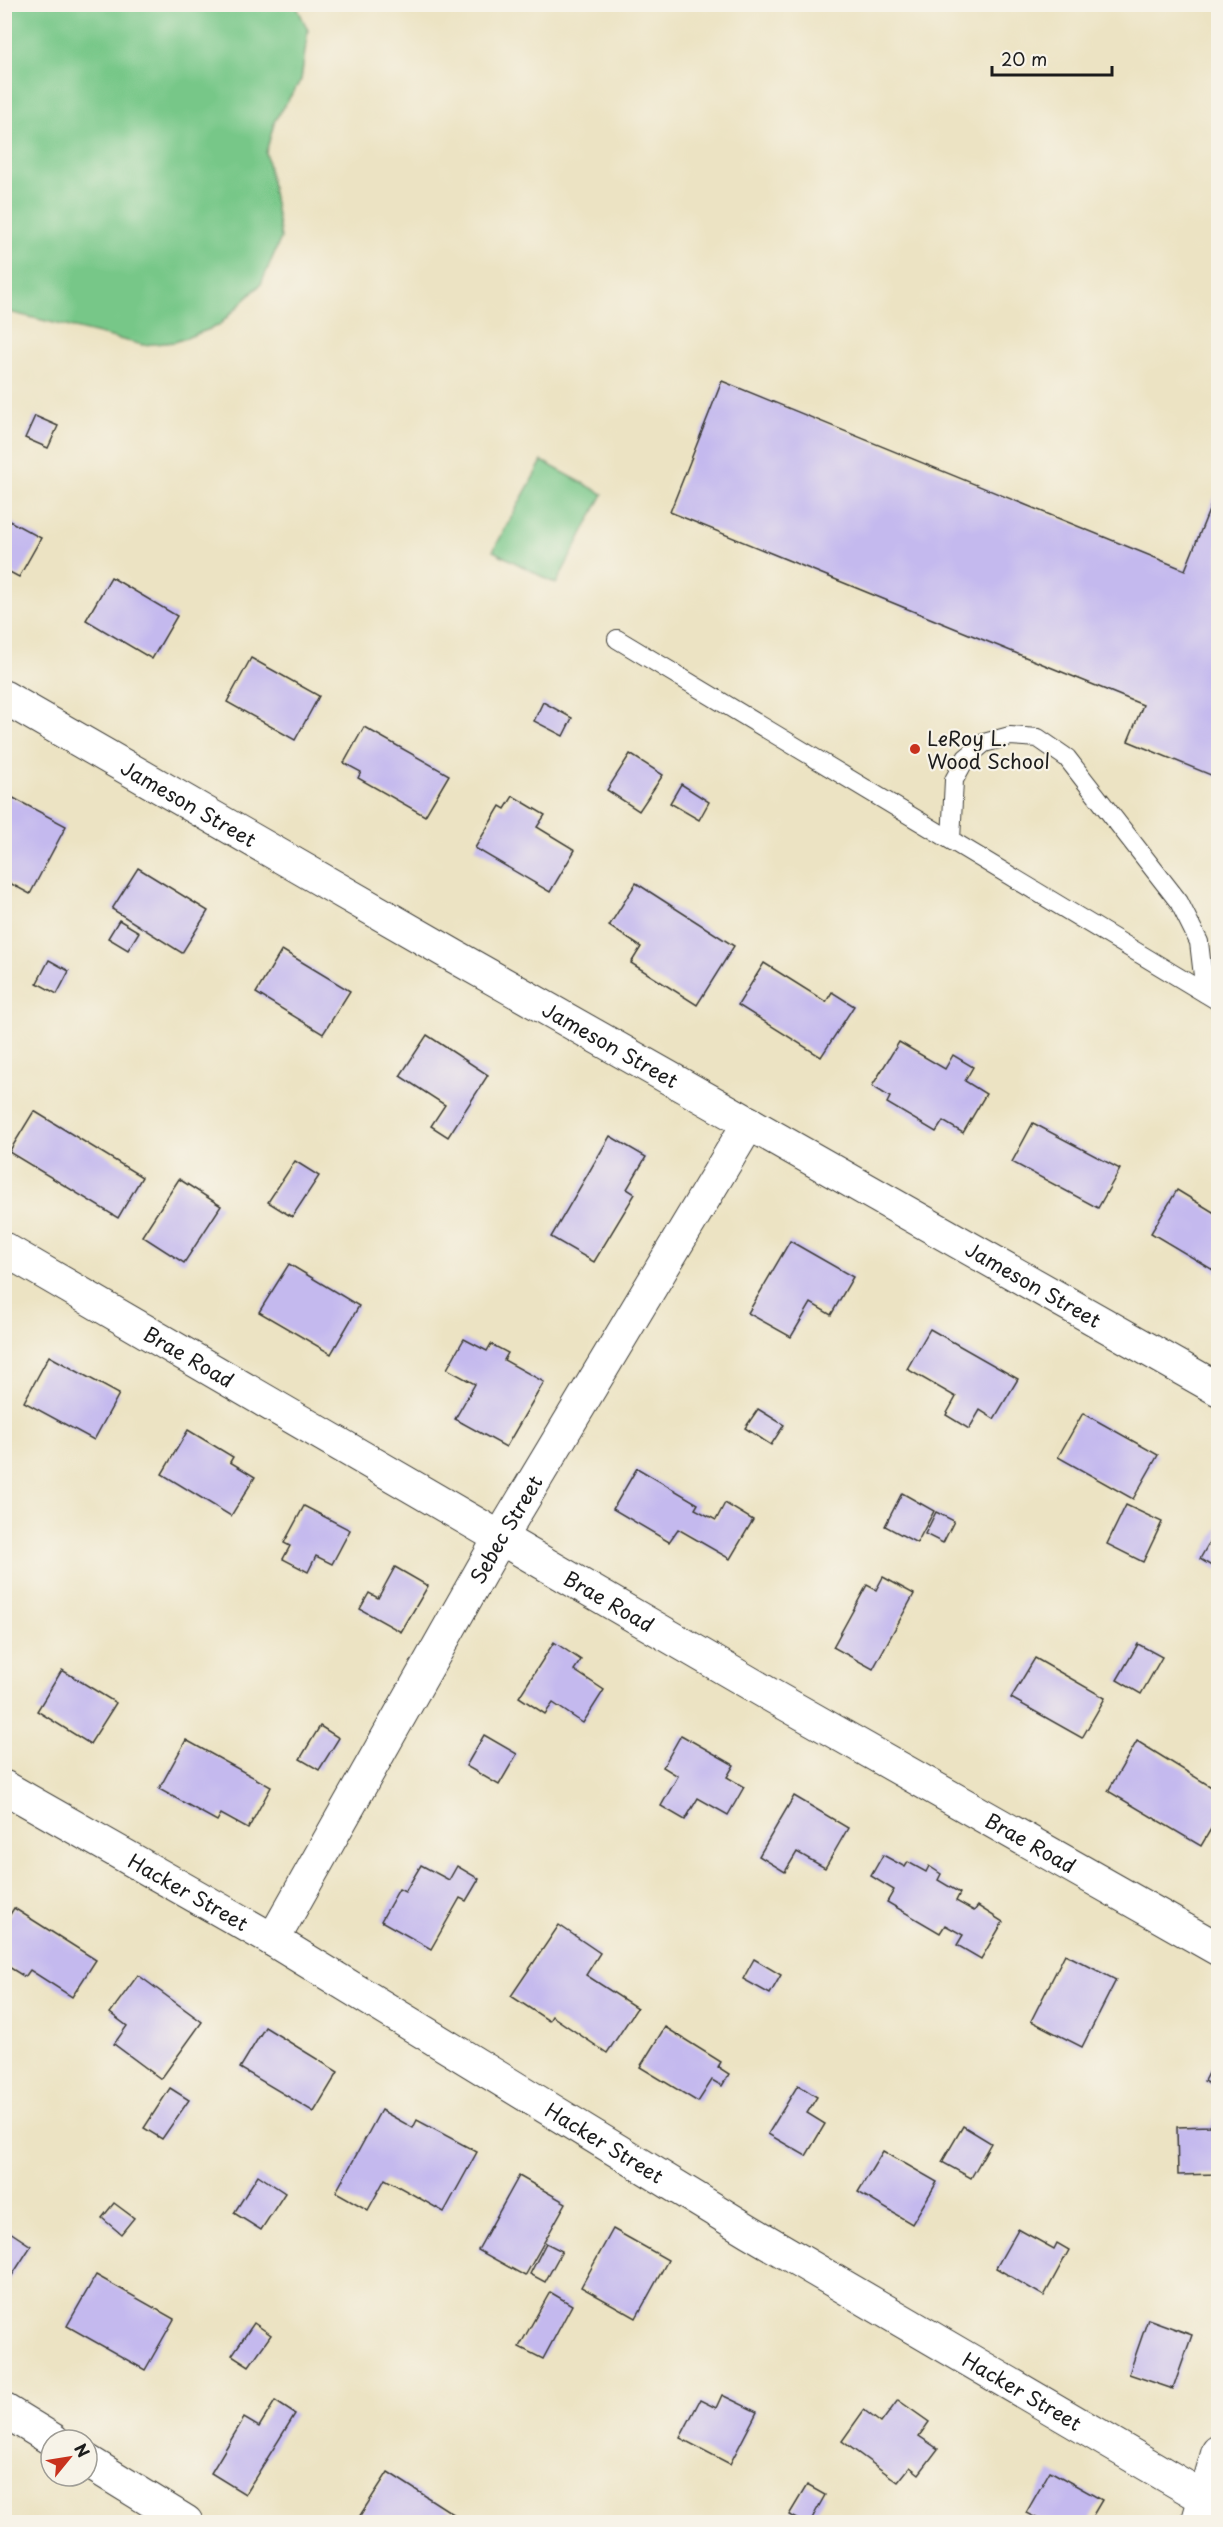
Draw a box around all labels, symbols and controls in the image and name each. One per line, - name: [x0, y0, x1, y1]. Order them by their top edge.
- scale bar: [992, 39, 1112, 77]
- text: 20 m: [1001, 45, 1047, 72]
- place label: LeRoy L. Wood School: [927, 723, 1050, 776]
- marker: LeRoy L. Wood School: [908, 742, 922, 756]
- street label: Jameson Street: [115, 752, 262, 854]
- street label: Jameson Street: [537, 994, 684, 1095]
- street label: Jameson Street: [960, 1234, 1107, 1335]
- street label: Brae Road: [138, 1318, 240, 1395]
- street label: Sebec Street: [462, 1469, 549, 1589]
- street label: Brae Road: [558, 1563, 660, 1639]
- street label: Brae Road: [980, 1805, 1082, 1880]
- street label: Hacker Street: [123, 1846, 254, 1938]
- street label: Hacker Street: [540, 2095, 670, 2190]
- street label: Hacker Street: [957, 2344, 1088, 2438]
- north arrow: [39, 2428, 99, 2488]
- text: N: [69, 2439, 96, 2461]

